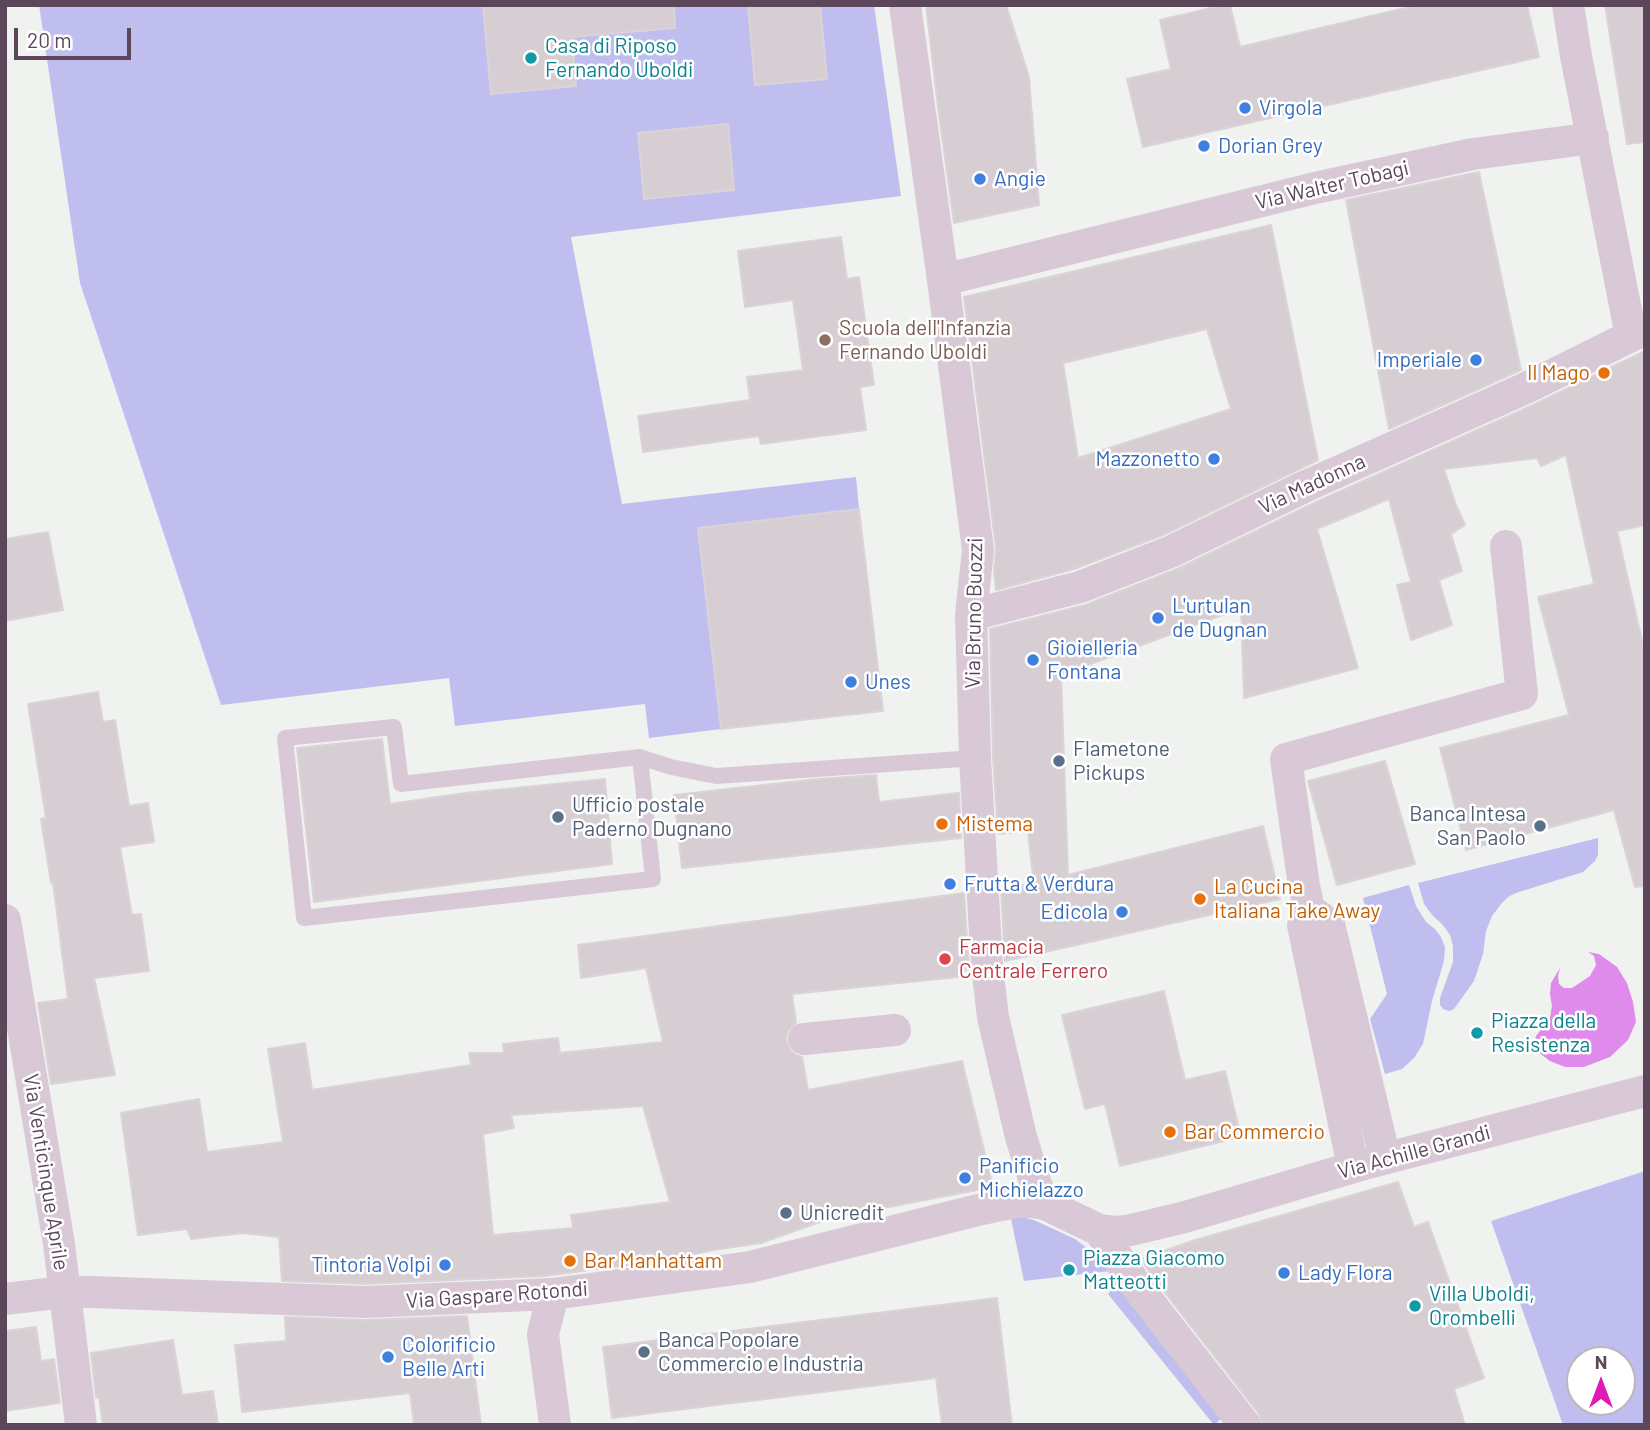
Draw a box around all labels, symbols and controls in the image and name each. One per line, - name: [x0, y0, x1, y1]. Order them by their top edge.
- scale bar: [18, 14, 135, 58]
- text: 20 m: [27, 27, 72, 52]
- place label: Casa di Riposo Fernando Uboldi: [545, 33, 693, 83]
- marker: Casa di Riposo Fernando Uboldi: [523, 50, 539, 66]
- place label: Virgola: [1259, 95, 1322, 121]
- marker: Virgola: [1237, 100, 1253, 116]
- place label: Dorian Grey: [1218, 133, 1323, 159]
- marker: Dorian Grey: [1196, 138, 1212, 154]
- street label: Via Walter Tobagi: [1253, 155, 1411, 215]
- place label: Angie: [994, 166, 1046, 192]
- marker: Angie: [972, 171, 988, 187]
- place label: Scuola dell'Infanzia Fernando Uboldi: [839, 315, 1011, 365]
- marker: Scuola dell'Infanzia Fernando Uboldi: [817, 332, 833, 348]
- place label: Imperiale: [1377, 347, 1462, 373]
- marker: Imperiale: [1468, 352, 1484, 368]
- place label: Il Mago: [1527, 360, 1590, 386]
- marker: Il Mago: [1596, 365, 1612, 381]
- place label: Mazzonetto: [1095, 446, 1200, 472]
- street label: Via Madonna: [1255, 448, 1369, 520]
- marker: Mazzonetto: [1206, 451, 1222, 467]
- street label: Via Bruno Buozzi: [960, 537, 988, 689]
- place label: L'urtulan de Dugnan: [1172, 593, 1267, 643]
- marker: L'urtulan de Dugnan: [1150, 610, 1166, 626]
- place label: Gioielleria Fontana: [1047, 635, 1138, 685]
- marker: Gioielleria Fontana: [1025, 652, 1041, 668]
- place label: Unes: [865, 669, 911, 695]
- marker: Unes: [843, 674, 859, 690]
- place label: Flametone Pickups: [1073, 736, 1170, 786]
- marker: Flametone Pickups: [1051, 753, 1067, 769]
- place label: Ufficio postale Paderno Dugnano: [572, 792, 732, 842]
- place label: Banca Intesa San Paolo: [1409, 801, 1526, 851]
- marker: Ufficio postale Paderno Dugnano: [550, 809, 566, 825]
- place label: Mistema: [956, 811, 1033, 837]
- marker: Mistema: [934, 816, 950, 832]
- marker: Banca Intesa San Paolo: [1532, 818, 1548, 834]
- place label: Frutta & Verdura: [964, 871, 1114, 897]
- place label: La Cucina Italiana Take Away: [1214, 874, 1380, 924]
- marker: Frutta & Verdura: [942, 876, 958, 892]
- marker: La Cucina Italiana Take Away: [1192, 891, 1208, 907]
- place label: Edicola: [1041, 899, 1108, 925]
- marker: Edicola: [1114, 904, 1130, 920]
- place label: Farmacia Centrale Ferrero: [959, 934, 1108, 984]
- marker: Farmacia Centrale Ferrero: [937, 951, 953, 967]
- place label: Piazza della Resistenza: [1491, 1008, 1596, 1058]
- marker: Piazza della Resistenza: [1469, 1025, 1485, 1041]
- street label: Via Venticinque Aprile: [18, 1072, 74, 1272]
- place label: Bar Commercio: [1184, 1119, 1325, 1145]
- street label: Via Achille Grandi: [1335, 1120, 1493, 1184]
- marker: Bar Commercio: [1162, 1124, 1178, 1140]
- place label: Panificio Michielazzo: [979, 1153, 1084, 1203]
- marker: Panificio Michielazzo: [957, 1170, 973, 1186]
- place label: Unicredit: [800, 1200, 884, 1226]
- marker: Unicredit: [778, 1205, 794, 1221]
- place label: Piazza Giacomo Matteotti: [1083, 1245, 1225, 1295]
- place label: Bar Manhattam: [584, 1248, 722, 1274]
- place label: Tintoria Volpi: [311, 1252, 431, 1278]
- marker: Bar Manhattam: [562, 1253, 578, 1269]
- marker: Tintoria Volpi: [437, 1257, 453, 1273]
- place label: Lady Flora: [1298, 1260, 1393, 1286]
- marker: Piazza Giacomo Matteotti: [1061, 1262, 1077, 1278]
- marker: Lady Flora: [1276, 1265, 1292, 1281]
- street label: Via Gaspare Rotondi: [405, 1276, 589, 1314]
- place label: Villa Uboldi, Orombelli: [1429, 1281, 1535, 1331]
- marker: Villa Uboldi, Orombelli: [1407, 1298, 1423, 1314]
- place label: Banca Popolare Commercio e Industria: [658, 1327, 864, 1377]
- place label: Colorificio Belle Arti: [402, 1332, 496, 1382]
- marker: Banca Popolare Commercio e Industria: [636, 1344, 652, 1360]
- north arrow: [1566, 1346, 1636, 1416]
- marker: Colorificio Belle Arti: [380, 1349, 396, 1365]
- text: N: [1595, 1350, 1607, 1373]

